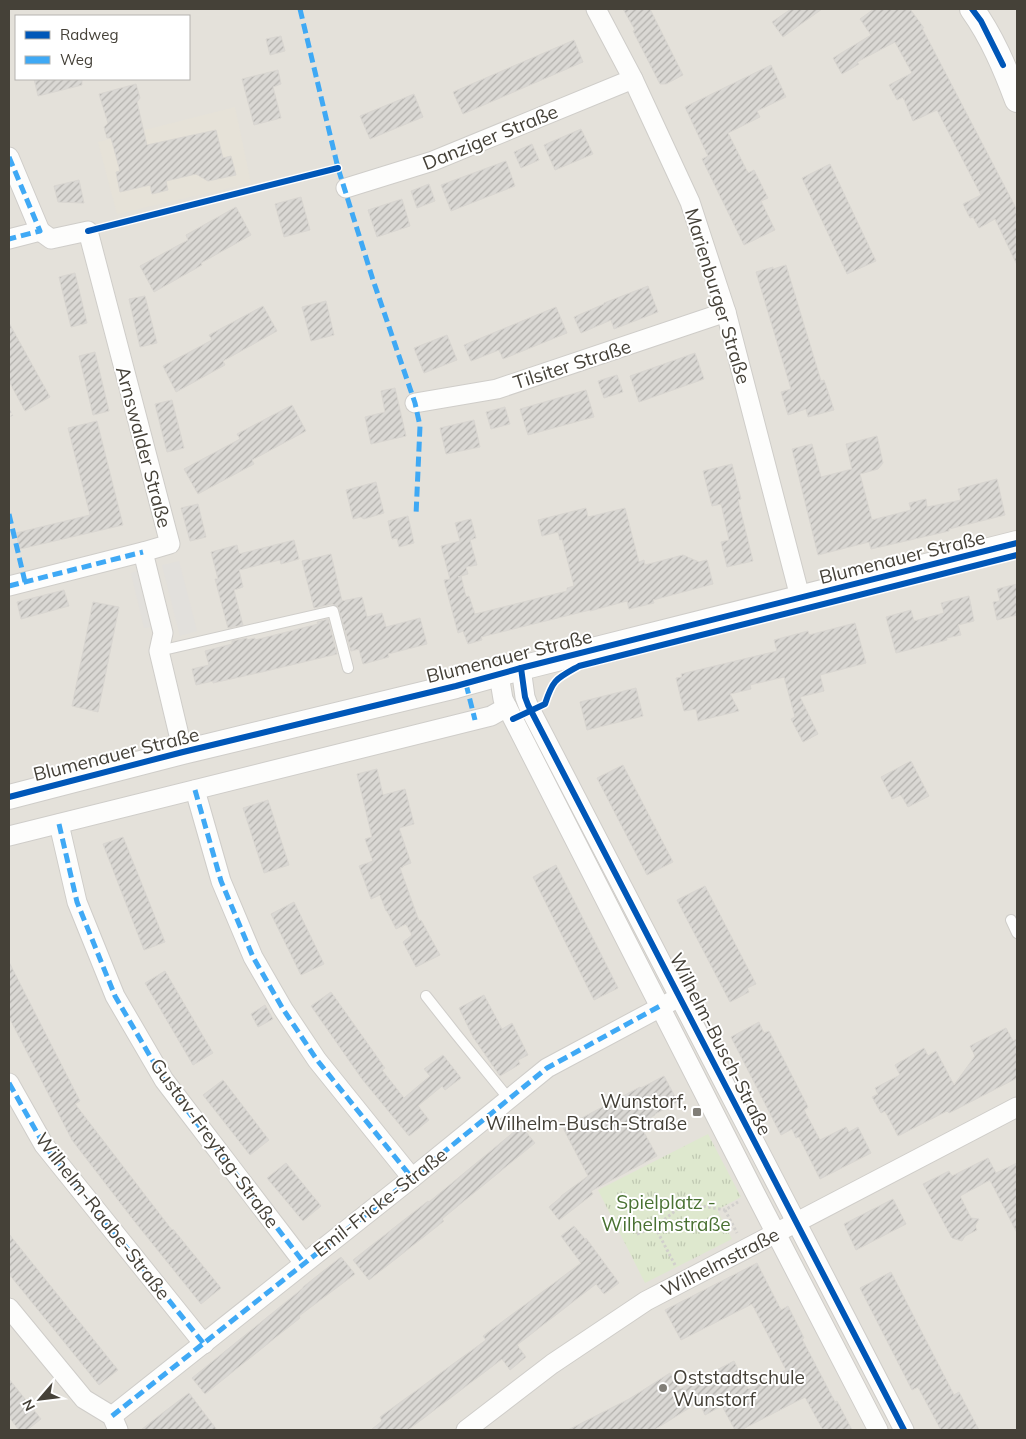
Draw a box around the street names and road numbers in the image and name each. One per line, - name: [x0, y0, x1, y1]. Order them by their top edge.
- street label: Danziger Straße: [419, 99, 561, 175]
- street label: Marienburger Straße: [680, 205, 756, 387]
- street label: Tilsiter Straße: [510, 334, 634, 394]
- street label: Arnswalder Straße: [111, 364, 177, 530]
- street label: Blumenauer Straße: [817, 525, 987, 589]
- street label: Blumenauer Straße: [424, 624, 594, 688]
- street label: Blumenauer Straße: [31, 722, 201, 786]
- street label: Wilhelm-Busch-Straße: [665, 949, 777, 1139]
- street label: Gustav-Freytag-Straße: [145, 1053, 285, 1233]
- street label: Wilhelm-Raabe-Straße: [30, 1128, 176, 1304]
- street label: Emil-Fricke-Straße: [308, 1142, 452, 1262]
- street label: Wilhelmstraße: [657, 1222, 783, 1302]

